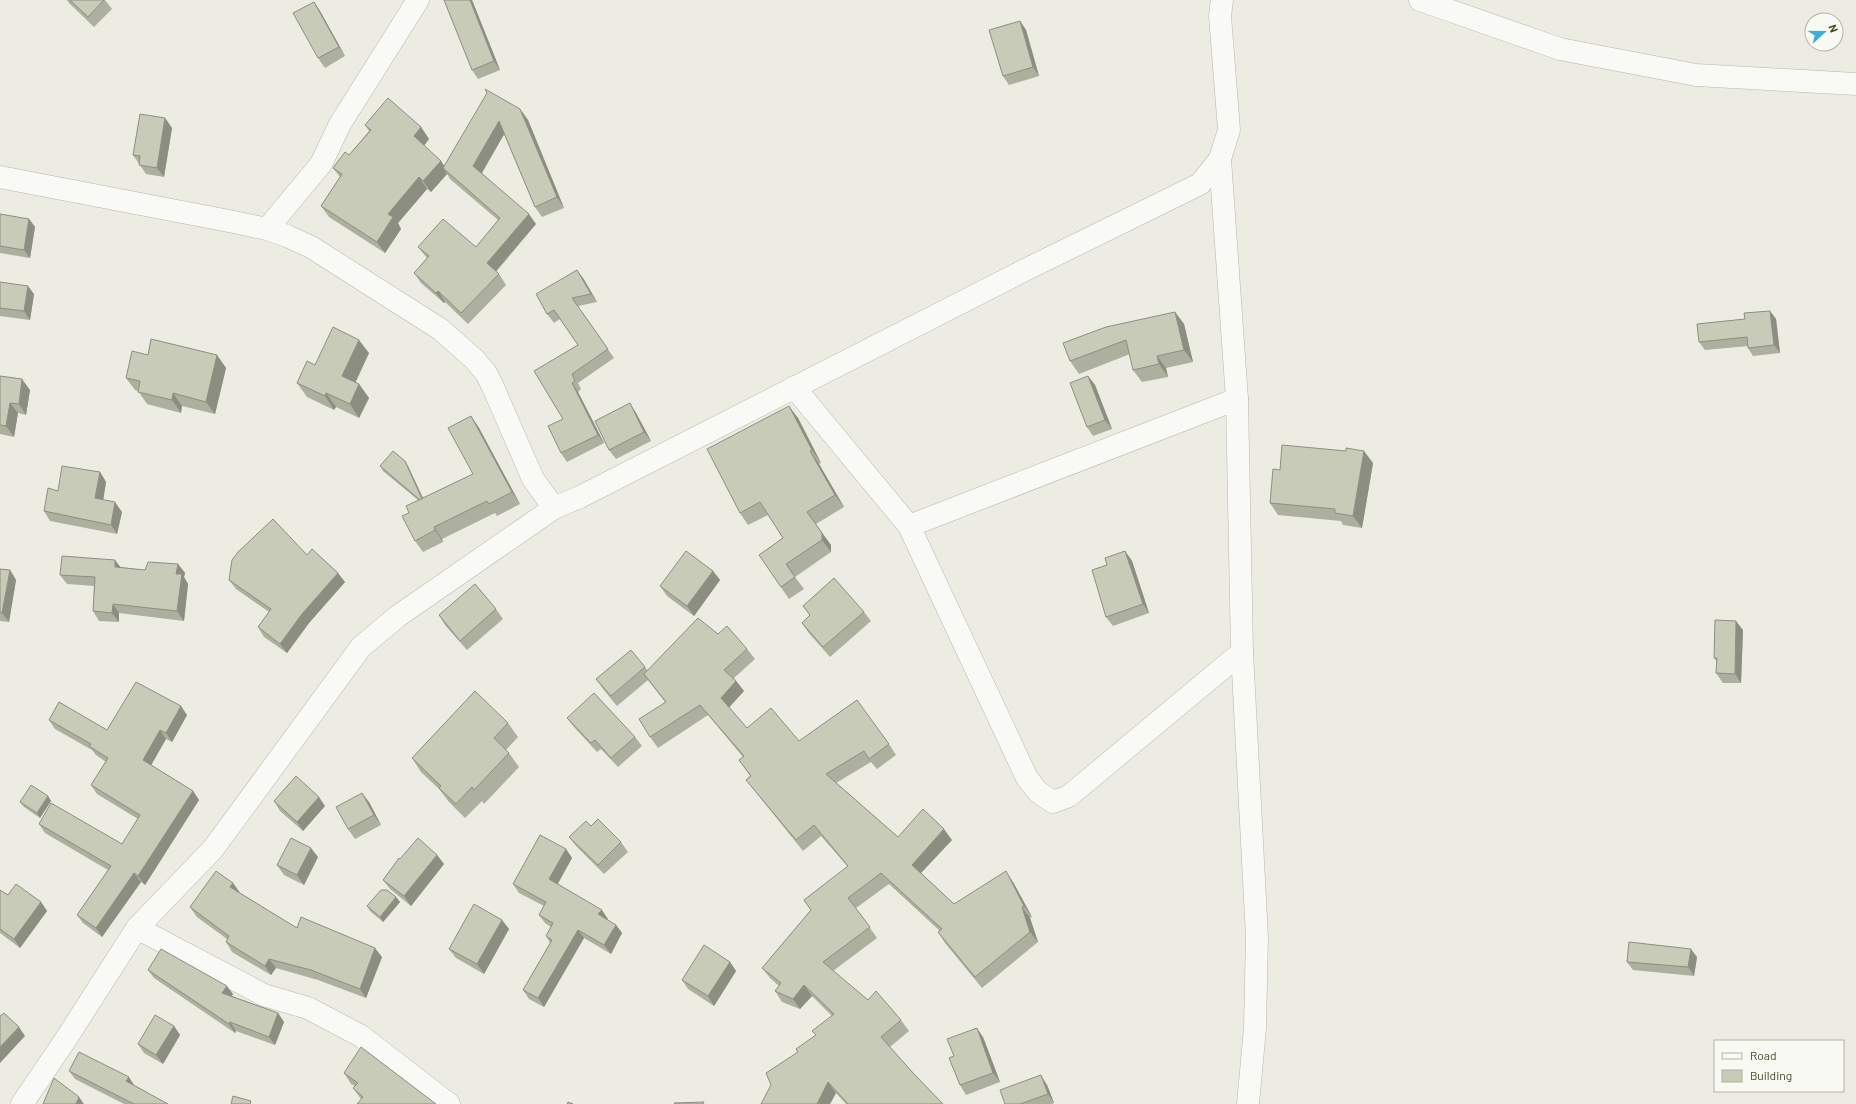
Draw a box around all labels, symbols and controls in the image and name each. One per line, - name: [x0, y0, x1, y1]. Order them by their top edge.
- north arrow: [1804, 12, 1844, 52]
- text: N: [1826, 22, 1841, 34]
- legend: [1714, 1040, 1844, 1092]
- text: Road: [1750, 1048, 1777, 1062]
- text: Building: [1750, 1068, 1792, 1082]

